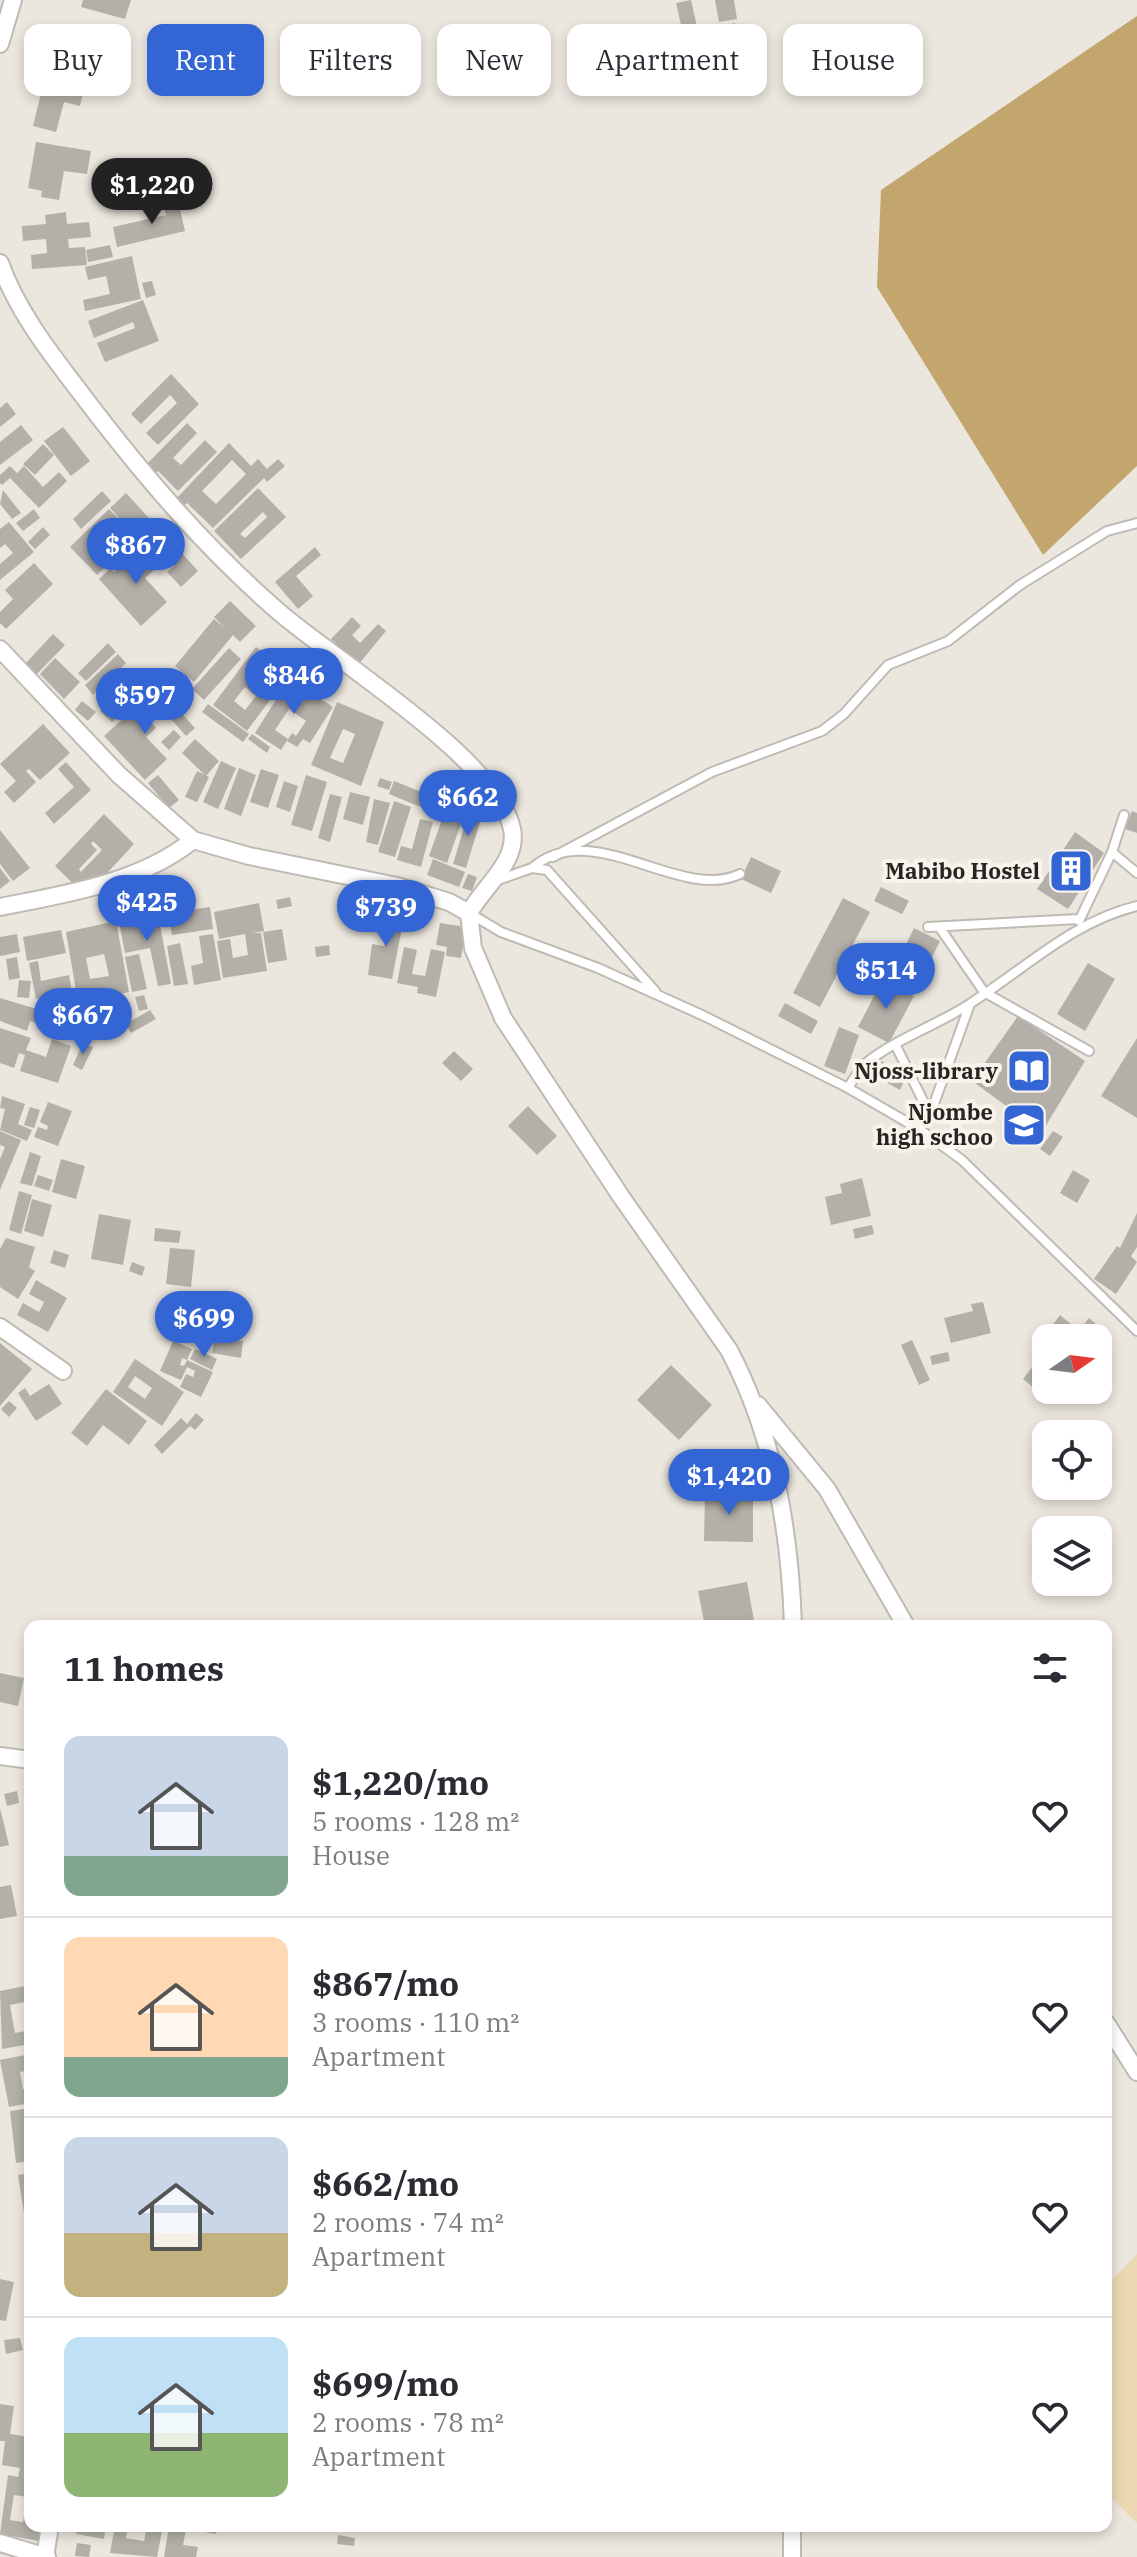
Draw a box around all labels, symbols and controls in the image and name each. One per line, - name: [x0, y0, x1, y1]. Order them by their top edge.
- chip: Buy: [24, 24, 131, 96]
- chip: Rent: [147, 24, 264, 96]
- chip: Filters: [280, 24, 421, 96]
- chip: New: [437, 24, 551, 96]
- chip: Apartment: [567, 24, 767, 96]
- chip: House: [783, 24, 923, 96]
- pin: $1,220: [87, 158, 217, 226]
- text: $1,220: [109, 167, 195, 201]
- pin: $867: [89, 518, 183, 586]
- text: $867: [105, 527, 167, 561]
- pin: $846: [247, 648, 341, 716]
- text: $846: [263, 657, 325, 691]
- pin: $597: [98, 668, 192, 736]
- text: $597: [114, 677, 176, 711]
- pin: $662: [421, 770, 515, 838]
- text: $662: [437, 779, 499, 813]
- building icon: Mabibo Hostel: [1047, 847, 1095, 895]
- place label: Mabibo Hostel: [885, 856, 1040, 885]
- pin: $425: [100, 875, 194, 943]
- pin: $739: [339, 880, 433, 948]
- text: $425: [116, 884, 178, 918]
- text: $739: [355, 889, 417, 923]
- pin: $514: [839, 943, 933, 1011]
- text: $514: [855, 952, 917, 986]
- pin: $667: [36, 988, 130, 1056]
- text: $667: [52, 997, 114, 1031]
- library icon: Njoss-library: [1005, 1047, 1053, 1095]
- place label: Njoss-library: [854, 1056, 998, 1085]
- place label: Njombe high schoo: [876, 1097, 993, 1151]
- school or university icon: Njombe high schoo: [1000, 1101, 1048, 1149]
- pin: $699: [157, 1291, 251, 1359]
- text: $699: [173, 1300, 235, 1334]
- north arrow: [1032, 1324, 1112, 1404]
- map controls: [1032, 1324, 1112, 1596]
- button: locate: [1032, 1420, 1112, 1500]
- pin: $1,420: [664, 1449, 794, 1517]
- text: $1,420: [686, 1458, 772, 1492]
- button: layers: [1032, 1516, 1112, 1596]
- text: 11 homes: [64, 1646, 224, 1690]
- icon: filters: [1028, 1646, 1072, 1690]
- text: $1,220/mo: [312, 1760, 489, 1804]
- icon: home: [128, 1768, 224, 1864]
- icon: heart: [1028, 1794, 1072, 1838]
- text: 5 rooms · 128 m²: [312, 1804, 519, 1838]
- text: House: [312, 1838, 390, 1872]
- text: $867/mo: [312, 1961, 459, 2005]
- icon: home: [128, 1969, 224, 2065]
- icon: heart: [1028, 1995, 1072, 2039]
- text: 3 rooms · 110 m²: [312, 2005, 519, 2039]
- text: Apartment: [312, 2039, 445, 2073]
- text: $662/mo: [312, 2161, 459, 2205]
- icon: home: [128, 2169, 224, 2265]
- icon: heart: [1028, 2195, 1072, 2239]
- text: 2 rooms · 74 m²: [312, 2205, 504, 2239]
- text: Apartment: [312, 2239, 445, 2273]
- text: $699/mo: [312, 2361, 459, 2405]
- icon: home: [128, 2369, 224, 2465]
- icon: heart: [1028, 2395, 1072, 2439]
- text: 2 rooms · 78 m²: [312, 2405, 504, 2439]
- text: Apartment: [312, 2439, 445, 2473]

